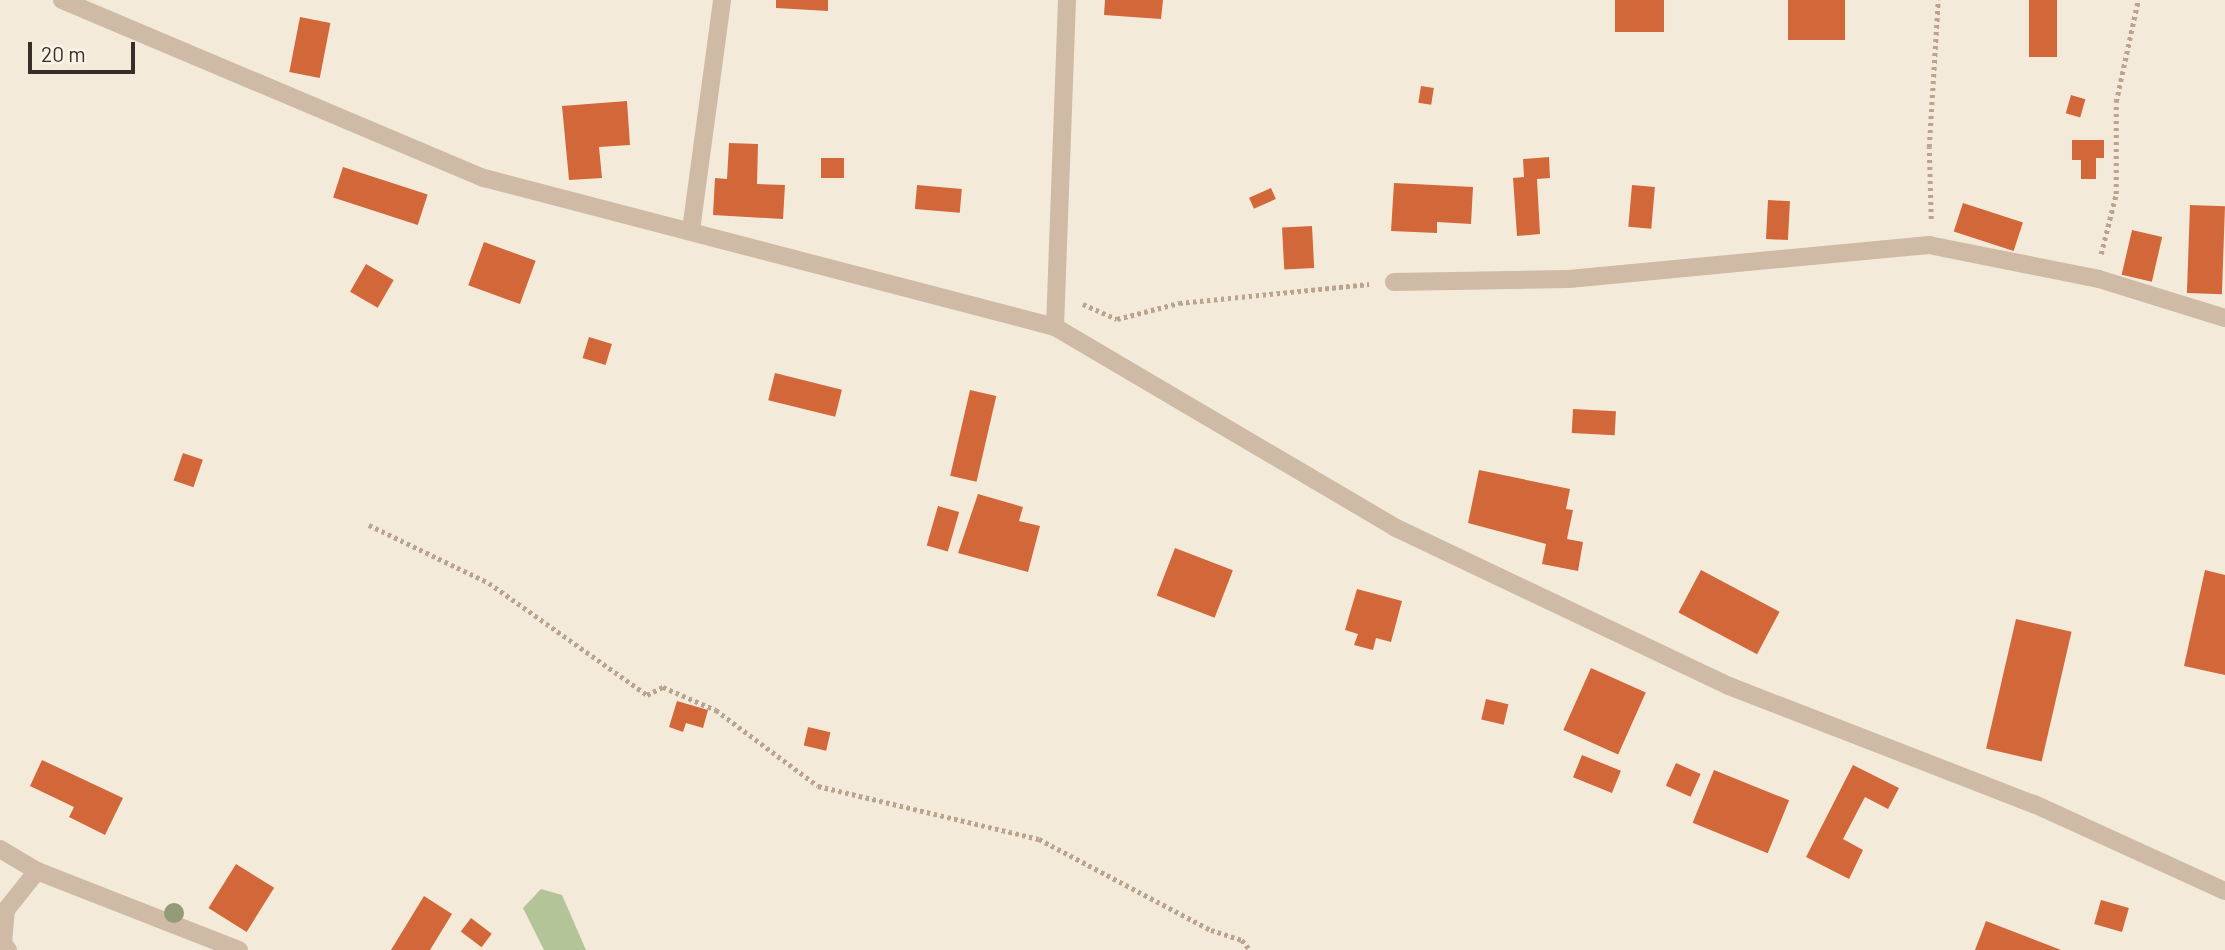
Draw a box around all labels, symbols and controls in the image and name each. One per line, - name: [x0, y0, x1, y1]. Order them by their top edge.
- scale bar: [32, 28, 138, 72]
- text: 20 m: [41, 41, 86, 66]

